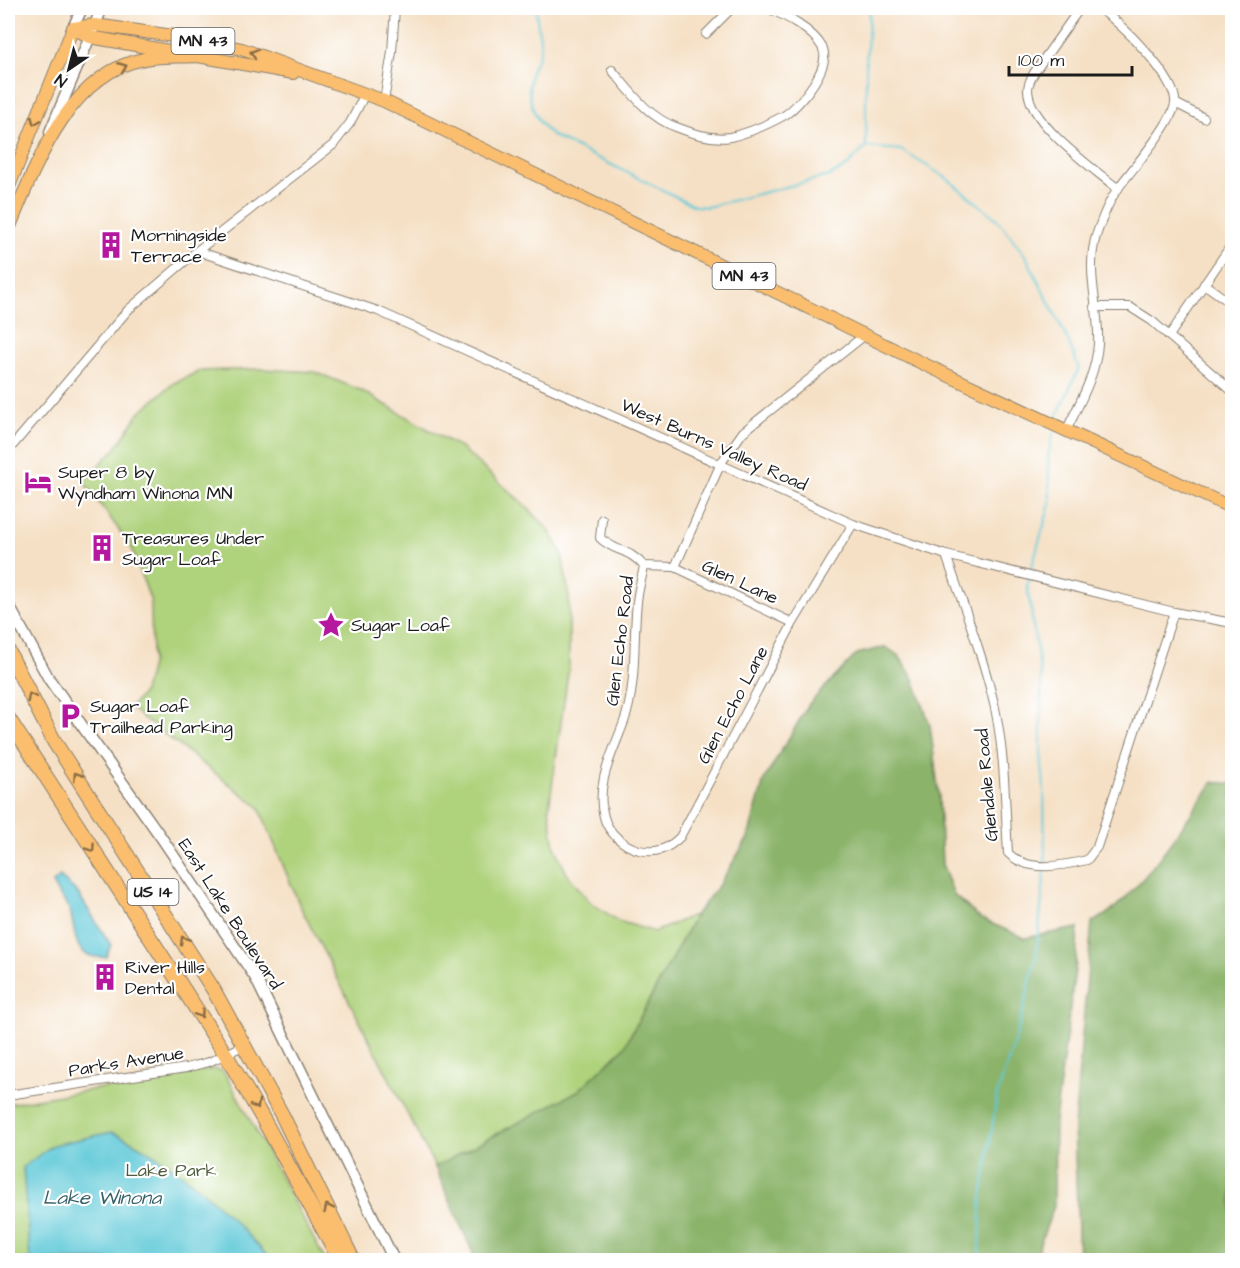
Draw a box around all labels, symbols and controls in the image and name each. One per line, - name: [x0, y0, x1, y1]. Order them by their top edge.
- road number: MN 43: [172, 28, 234, 54]
- north arrow: [39, 39, 99, 99]
- scale bar: [1009, 39, 1132, 77]
- one-way arrow: [250, 47, 260, 60]
- text: 100 m: [1018, 48, 1064, 73]
- one-way arrow: [116, 62, 127, 74]
- text: N: [51, 69, 71, 92]
- one-way arrow: [30, 115, 42, 126]
- place label: Morningside Terrace: [131, 223, 227, 269]
- building icon: Morningside Terrace: [96, 230, 126, 260]
- road number: MN 43: [712, 263, 776, 289]
- street label: West Burns Valley Road: [616, 393, 811, 498]
- place label: Super 8 by Wyndham Winona MN: [58, 460, 233, 507]
- hotel icon: Super 8 by Wyndham Winona MN: [23, 467, 53, 497]
- place label: Treasures Under Sugar Loaf: [122, 526, 264, 573]
- building icon: Treasures Under Sugar Loaf: [87, 533, 117, 563]
- street label: Glen Lane: [698, 553, 782, 611]
- street label: Glen Echo Road: [600, 575, 640, 707]
- place icon: Sugar Loaf: [316, 610, 346, 640]
- place label: Sugar Loaf: [351, 613, 450, 639]
- street label: Glen Echo Lane: [691, 642, 775, 768]
- one-way arrow: [27, 693, 38, 703]
- place label: Sugar Loaf Trailhead Parking: [90, 694, 233, 741]
- parking icon: Sugar Loaf Trailhead Parking: [55, 701, 85, 731]
- street label: Glendale Road: [970, 727, 1004, 843]
- one-way arrow: [74, 772, 85, 783]
- street label: East Lake Boulevard: [172, 834, 288, 994]
- one-way arrow: [84, 842, 95, 853]
- road number: US 14: [128, 879, 178, 905]
- one-way arrow: [179, 936, 191, 946]
- place label: River Hills Dental: [125, 955, 205, 1001]
- building icon: River Hills Dental: [90, 962, 120, 992]
- one-way arrow: [193, 1007, 204, 1018]
- street label: Parks Avenue: [67, 1041, 186, 1083]
- one-way arrow: [248, 1099, 260, 1109]
- park label: Lake Park: [125, 1158, 217, 1183]
- water label: Lake Winona: [43, 1184, 162, 1212]
- one-way arrow: [324, 1203, 336, 1214]

